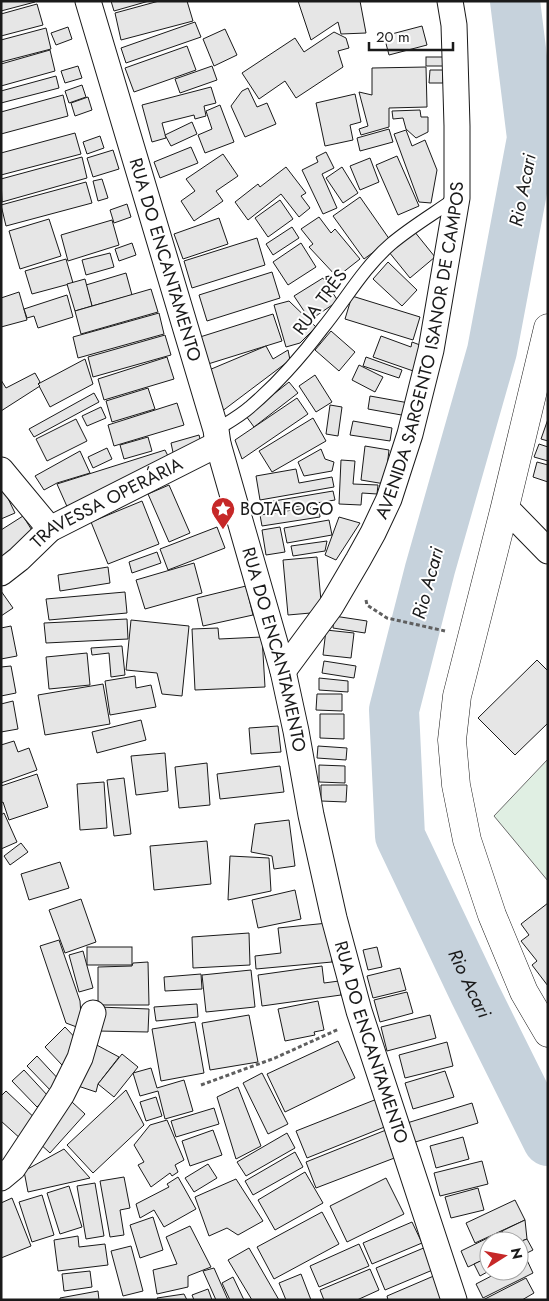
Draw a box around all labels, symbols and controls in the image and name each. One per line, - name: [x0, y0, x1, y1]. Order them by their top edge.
- scale bar: [369, 20, 453, 52]
- text: 20 m: [376, 26, 410, 48]
- water label: Rio Acari: [502, 150, 543, 229]
- street label: RUA DO ENCANTAMENTO: [123, 155, 208, 365]
- street label: AVENIDA SARGENTO ISANOR DE CAMPOS: [368, 182, 471, 523]
- street label: RUA TRÊS: [286, 263, 354, 341]
- street label: TRAVESSA OPERÁRIA: [25, 451, 187, 554]
- place icon: BOTAFOGO: [210, 496, 236, 530]
- place label: BOTAFOGO: [240, 496, 334, 522]
- water label: Rio Acari: [405, 543, 450, 622]
- street label: RUA DO ENCANTAMENTO: [235, 544, 313, 754]
- street label: RUA DO ENCANTAMENTO: [328, 938, 415, 1147]
- water label: Rio Acari: [441, 944, 498, 1024]
- north arrow: [479, 1231, 529, 1281]
- text: N: [506, 1246, 528, 1261]

